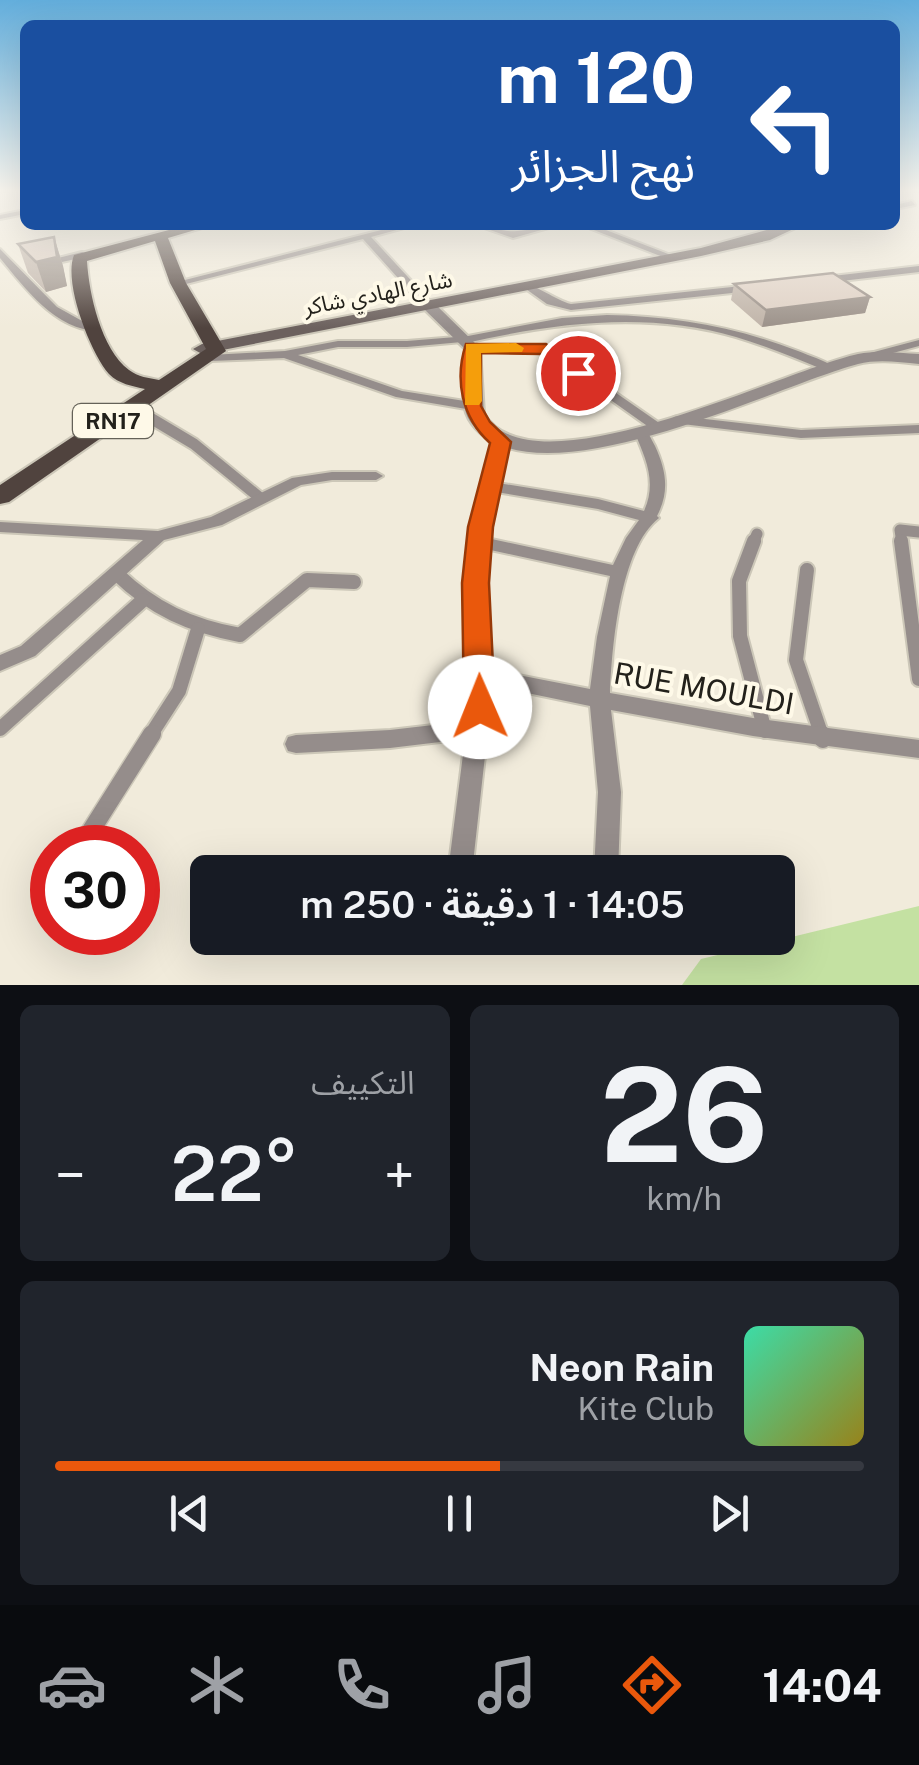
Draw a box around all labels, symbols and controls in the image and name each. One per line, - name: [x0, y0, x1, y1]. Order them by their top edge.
- text: 120 m: [497, 36, 695, 119]
- icon: left: [730, 60, 860, 190]
- text: نهج الجزائر: [512, 139, 695, 192]
- street label: شارع الهادي شاكر: [301, 266, 455, 324]
- pin: [536, 331, 621, 416]
- icon: arrive: [551, 346, 606, 401]
- road number: RN17: [73, 404, 153, 438]
- street label: RUE MOULDI: [611, 654, 797, 722]
- position arrow: [428, 655, 532, 759]
- speed limit sign: 30: [30, 825, 160, 955]
- text: 14:05 · 1 دقيقة · 250 m: [300, 882, 685, 927]
- text: 26: [600, 1039, 768, 1191]
- text: التكييف: [311, 1064, 415, 1101]
- text: 22°: [171, 1130, 299, 1218]
- text: −: [55, 1143, 86, 1207]
- text: +: [384, 1143, 415, 1207]
- text: km/h: [647, 1180, 722, 1217]
- text: Neon Rain: [530, 1345, 714, 1390]
- text: Kite Club: [577, 1390, 714, 1427]
- icon: previous: [162, 1486, 217, 1541]
- icon: pause: [432, 1486, 487, 1541]
- icon: next: [702, 1486, 757, 1541]
- icon: car: [37, 1650, 107, 1720]
- icon: climate: [182, 1650, 252, 1720]
- icon: phone: [327, 1650, 397, 1720]
- icon: music: [472, 1650, 542, 1720]
- icon: directions: [617, 1650, 687, 1720]
- text: 14:04: [762, 1659, 882, 1712]

